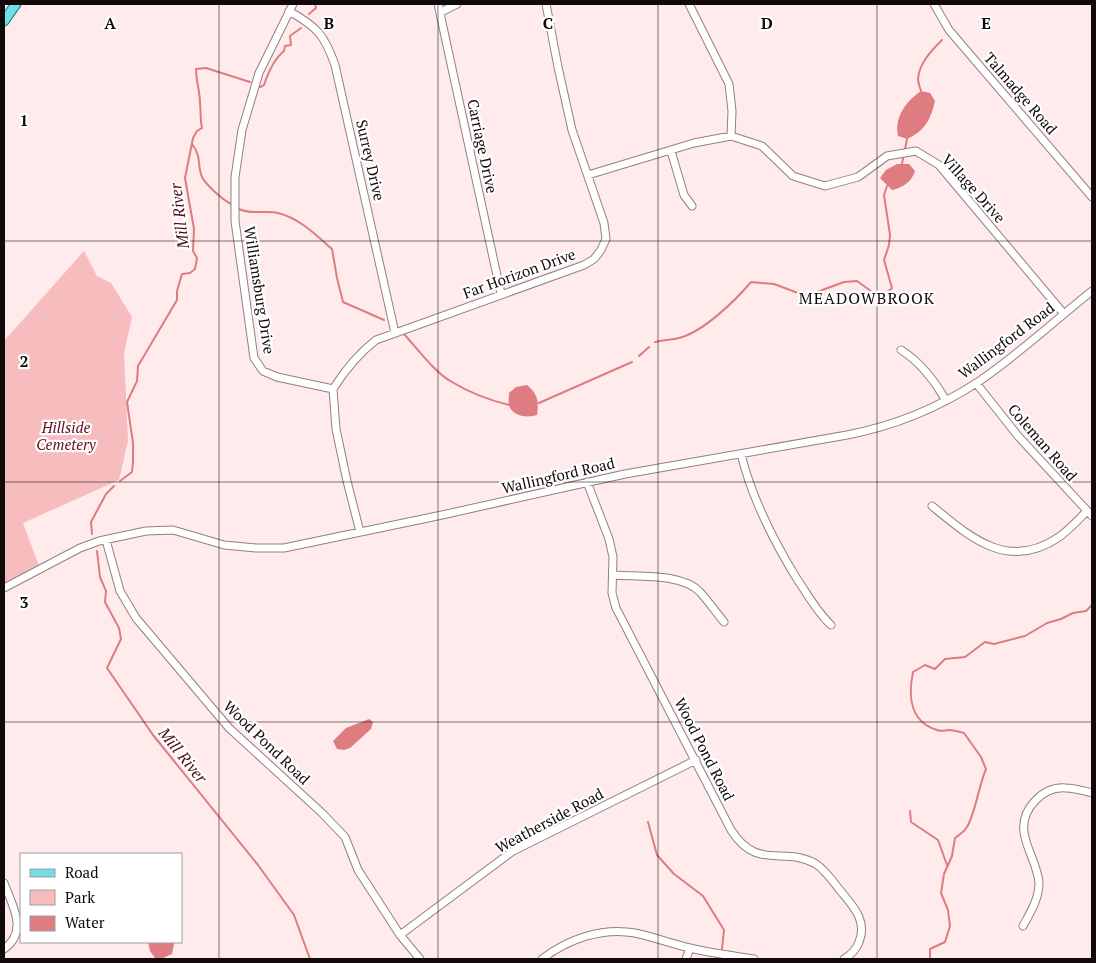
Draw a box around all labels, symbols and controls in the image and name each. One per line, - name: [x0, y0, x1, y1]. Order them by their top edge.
- text: A: [104, 12, 116, 34]
- text: B: [324, 12, 334, 34]
- text: C: [543, 12, 553, 34]
- text: D: [761, 12, 773, 34]
- text: E: [981, 12, 991, 34]
- street label: Talmadge Road: [980, 48, 1062, 138]
- street label: Carriage Drive: [463, 97, 503, 195]
- text: 1: [19, 109, 29, 131]
- street label: Surrey Drive: [352, 118, 390, 202]
- street label: Village Drive: [938, 149, 1010, 227]
- water label: Mill River: [164, 181, 194, 251]
- street label: Williamsburg Drive: [240, 225, 280, 355]
- street label: Far Horizon Drive: [460, 243, 578, 303]
- district label: MEADOWBROOK: [799, 287, 935, 309]
- street label: Wallingford Road: [954, 297, 1058, 383]
- text: 2: [19, 350, 29, 372]
- street label: Coleman Road: [1004, 399, 1082, 485]
- park label: Hillside Cemetery: [36, 417, 97, 454]
- street label: Wallingford Road: [500, 452, 616, 498]
- text: 3: [19, 591, 29, 613]
- street label: Wood Pond Road: [670, 694, 740, 804]
- street label: Wood Pond Road: [220, 696, 314, 788]
- water label: Mill River: [153, 722, 213, 788]
- street label: Weatherside Road: [491, 783, 607, 857]
- legend: [20, 853, 182, 943]
- text: Road: [65, 862, 98, 882]
- text: Park: [65, 887, 95, 907]
- text: Water: [65, 912, 105, 932]

